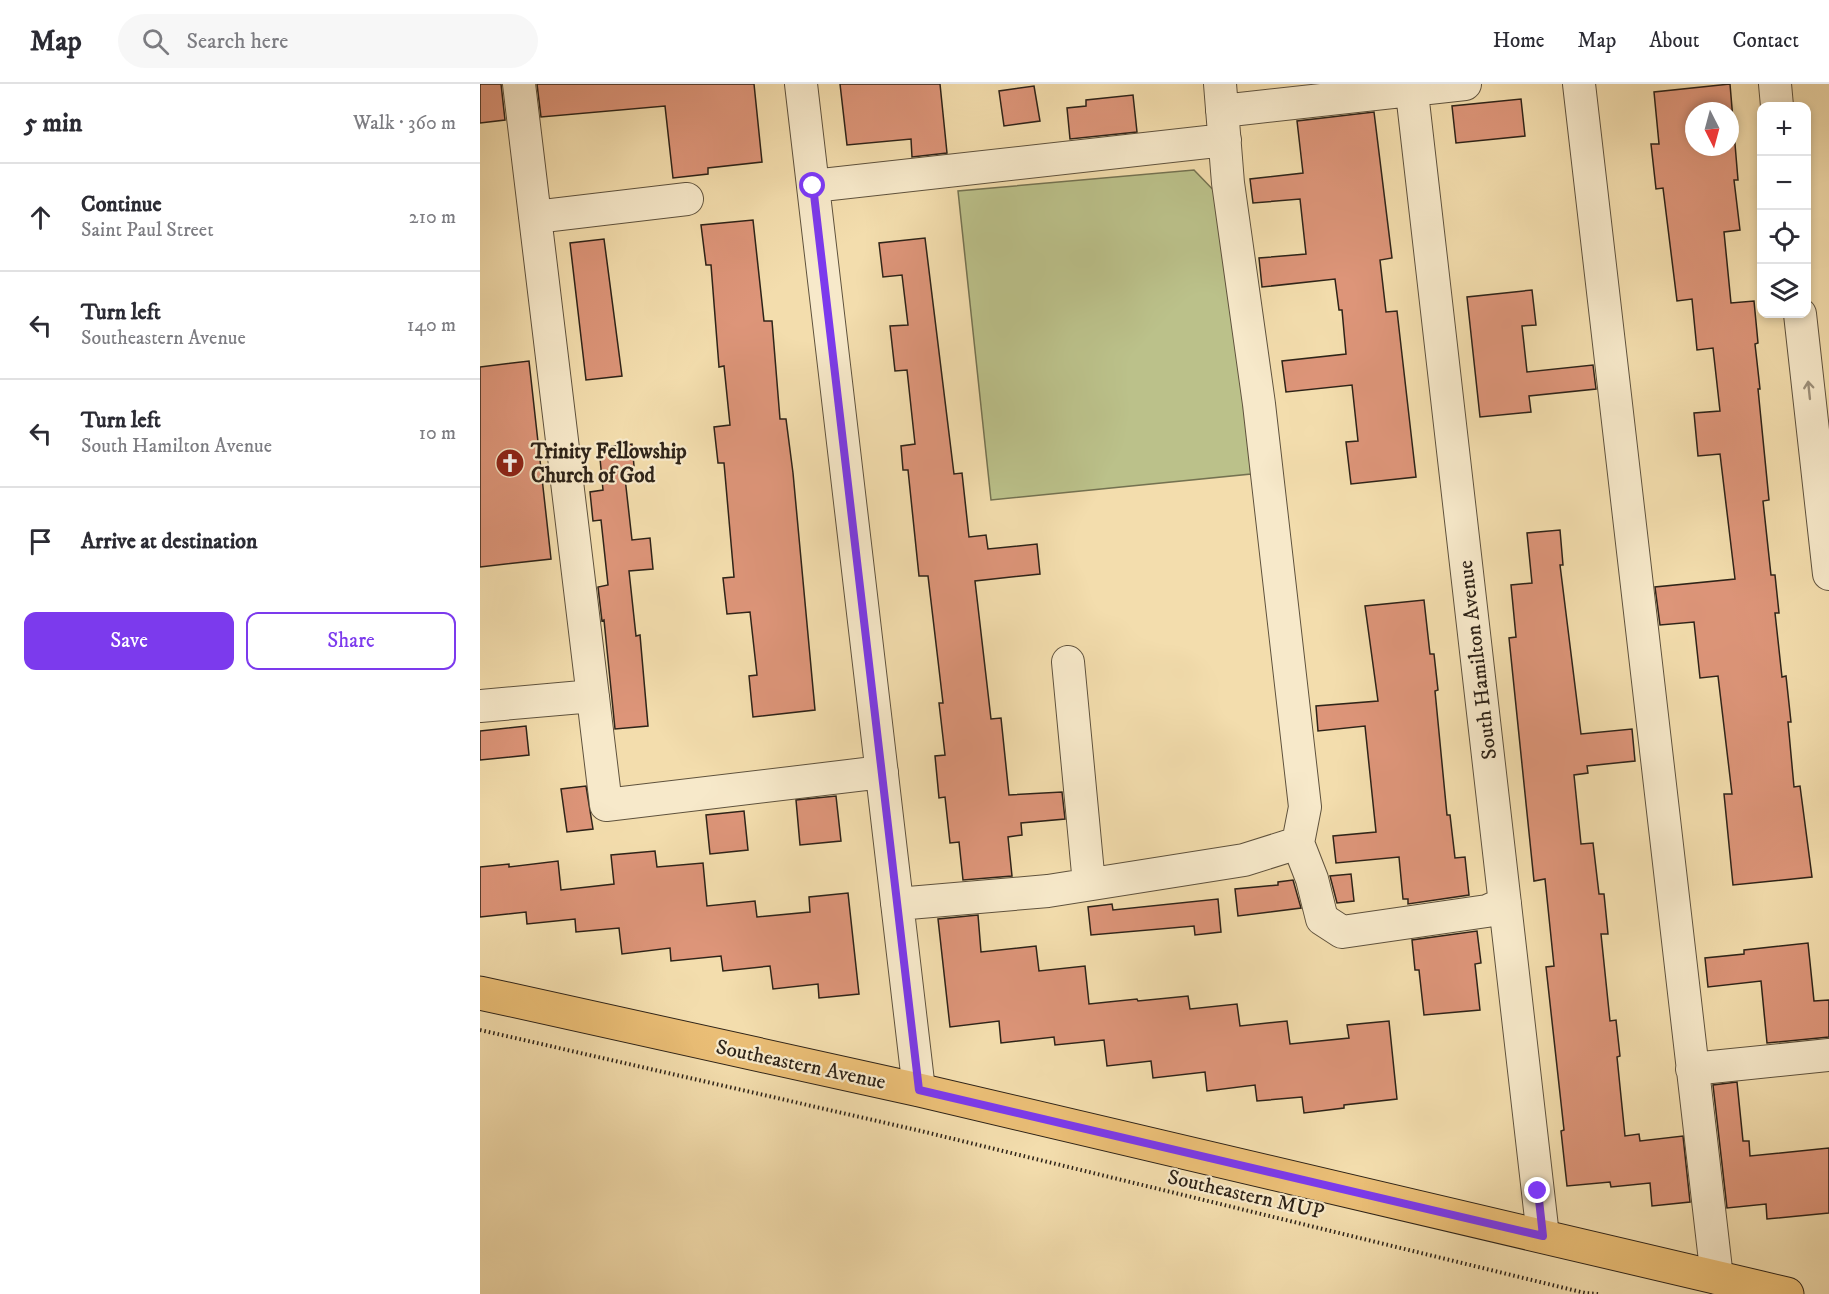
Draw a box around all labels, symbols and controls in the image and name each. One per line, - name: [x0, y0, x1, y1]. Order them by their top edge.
- search box: [118, 14, 538, 68]
- text: Map: [30, 24, 82, 59]
- icon: search: [139, 25, 172, 58]
- text: Search here: [187, 28, 288, 55]
- text: Home: [1493, 28, 1545, 54]
- text: Map: [1578, 28, 1616, 54]
- text: About: [1649, 28, 1700, 54]
- text: Contact: [1733, 28, 1799, 54]
- north arrow: [1685, 102, 1739, 156]
- map controls: [1757, 102, 1811, 318]
- button: +: [1757, 102, 1811, 156]
- text: 5 min: [24, 107, 82, 140]
- text: Walk · 360 m: [353, 111, 456, 136]
- button: −: [1757, 156, 1811, 210]
- route start: [799, 172, 825, 198]
- text: Continue: [81, 191, 162, 218]
- icon: ahead: [24, 201, 57, 234]
- text: 210 m: [409, 205, 456, 230]
- button: locate: [1757, 210, 1811, 264]
- text: Saint Paul Street: [81, 218, 214, 243]
- button: layers: [1757, 264, 1811, 318]
- text: Turn left: [81, 299, 161, 326]
- icon: left: [24, 309, 57, 342]
- text: 140 m: [407, 313, 456, 338]
- text: Southeastern Avenue: [81, 326, 246, 351]
- one-way arrow: [1803, 381, 1814, 401]
- text: Turn left: [81, 407, 161, 434]
- icon: left: [24, 417, 57, 450]
- text: 10 m: [419, 421, 456, 446]
- text: South Hamilton Avenue: [81, 434, 272, 459]
- place label: Trinity Fellowship Church of God: [530, 439, 687, 489]
- church icon: Trinity Fellowship Church of God: [494, 447, 526, 479]
- icon: arrive: [24, 525, 57, 558]
- text: Arrive at destination: [81, 528, 258, 555]
- street label: South Hamilton Avenue: [1453, 558, 1503, 761]
- button: Save: [24, 612, 234, 670]
- button: Share: [246, 612, 456, 670]
- street label: Southeastern Avenue: [714, 1034, 888, 1096]
- street label: Southeastern MUP: [1165, 1164, 1327, 1226]
- route end: [1524, 1177, 1550, 1203]

